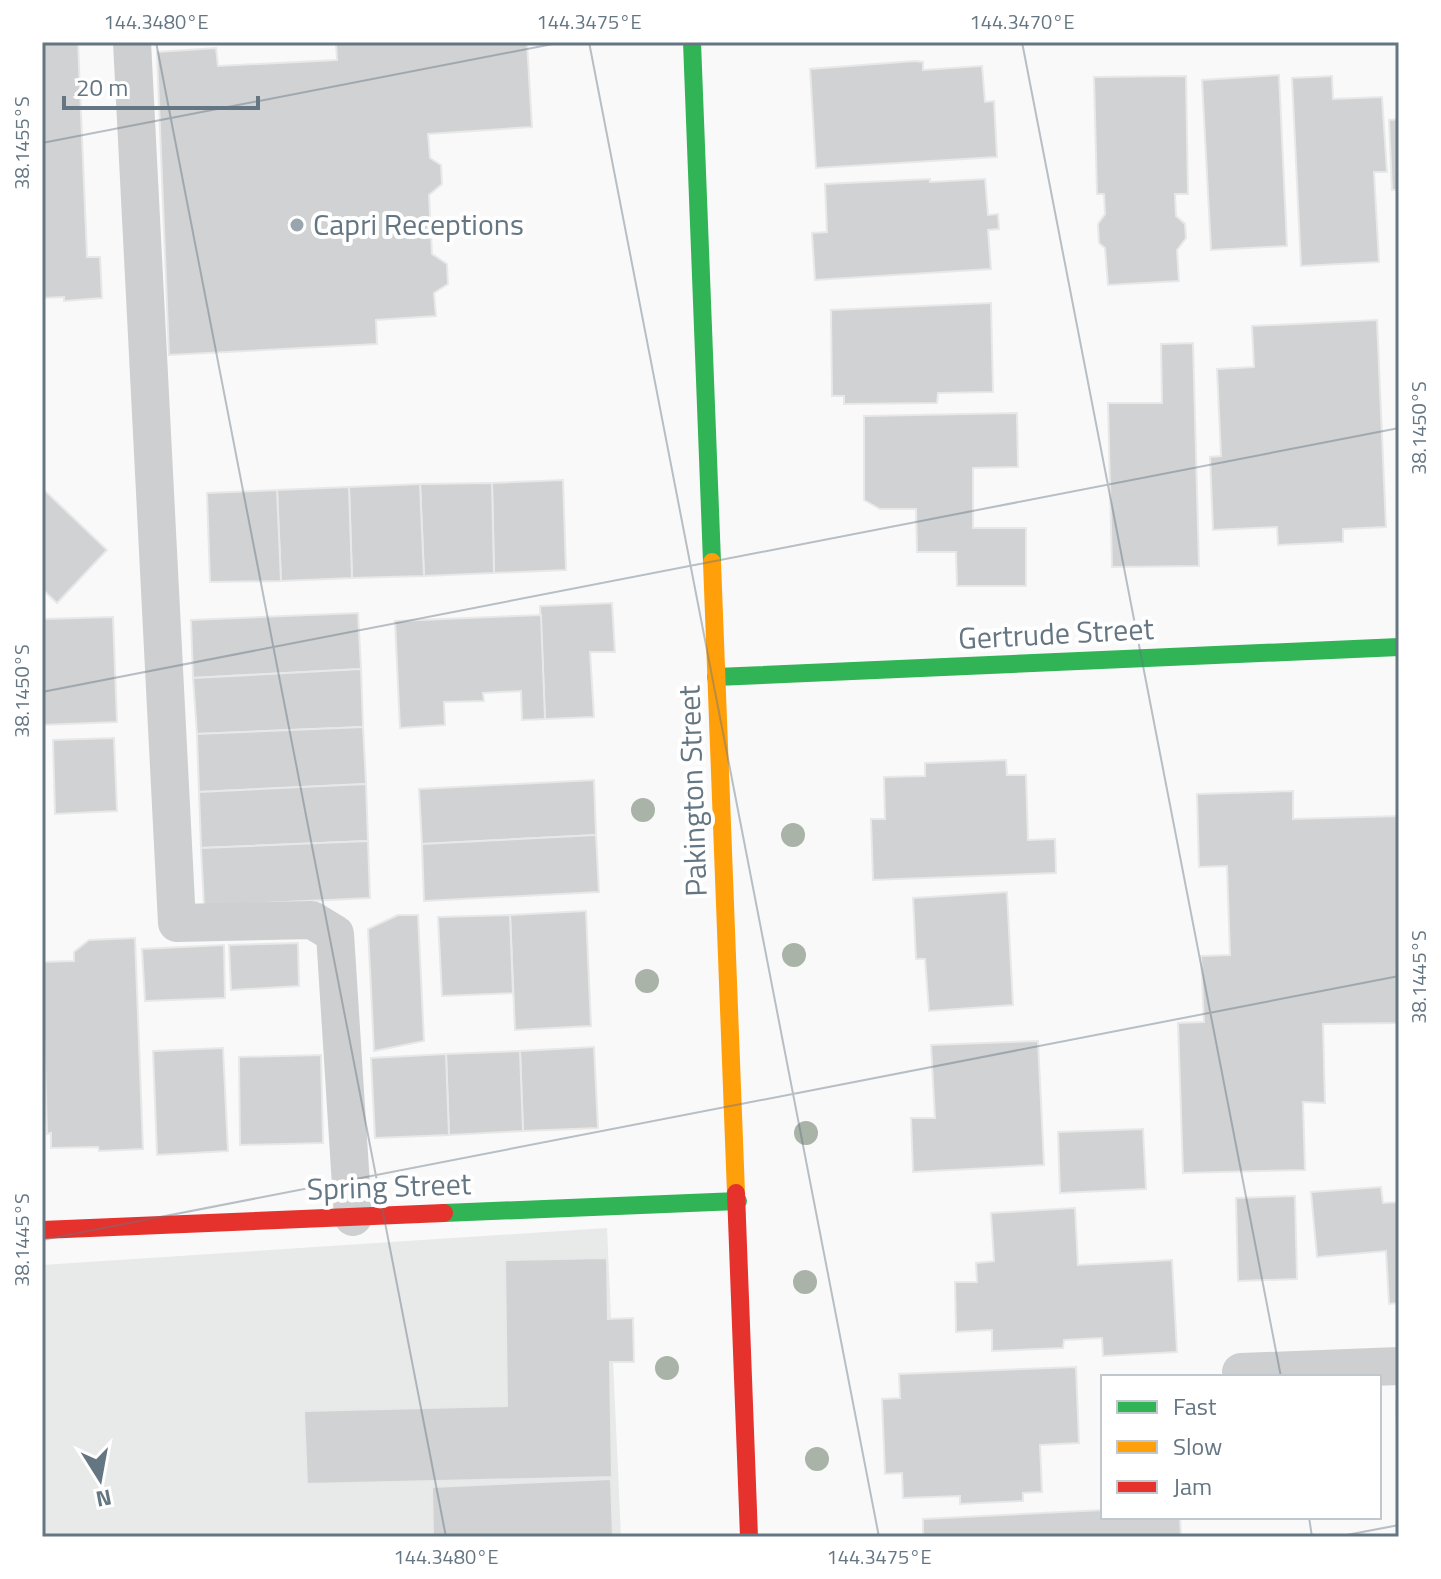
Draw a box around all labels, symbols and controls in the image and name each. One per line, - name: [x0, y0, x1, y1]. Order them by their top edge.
- text: 144.3480°E: [104, 6, 208, 37]
- text: 144.3475°E: [537, 6, 641, 37]
- text: 144.3470°E: [970, 6, 1074, 37]
- scale bar: [64, 60, 258, 110]
- text: 20 m: [76, 69, 128, 105]
- text: 38.1455°S: [6, 96, 37, 190]
- place label: Capri Receptions: [313, 201, 524, 247]
- marker: Capri Receptions: [288, 216, 306, 234]
- text: 38.1450°S: [1403, 381, 1434, 475]
- street label: Gertrude Street: [957, 605, 1155, 661]
- text: 38.1450°S: [6, 644, 37, 738]
- street label: Pakington Street: [665, 684, 719, 898]
- text: 38.1445°S: [1403, 930, 1434, 1024]
- street label: Spring Street: [306, 1160, 472, 1212]
- text: 38.1445°S: [6, 1193, 37, 1287]
- legend: [1101, 1375, 1381, 1519]
- text: Fast: [1173, 1388, 1217, 1424]
- text: Slow: [1173, 1428, 1222, 1464]
- north arrow: [60, 1439, 140, 1519]
- text: Jam: [1173, 1468, 1212, 1504]
- text: N: [93, 1480, 115, 1517]
- text: 144.3480°E: [394, 1541, 498, 1572]
- text: 144.3475°E: [827, 1541, 931, 1572]

